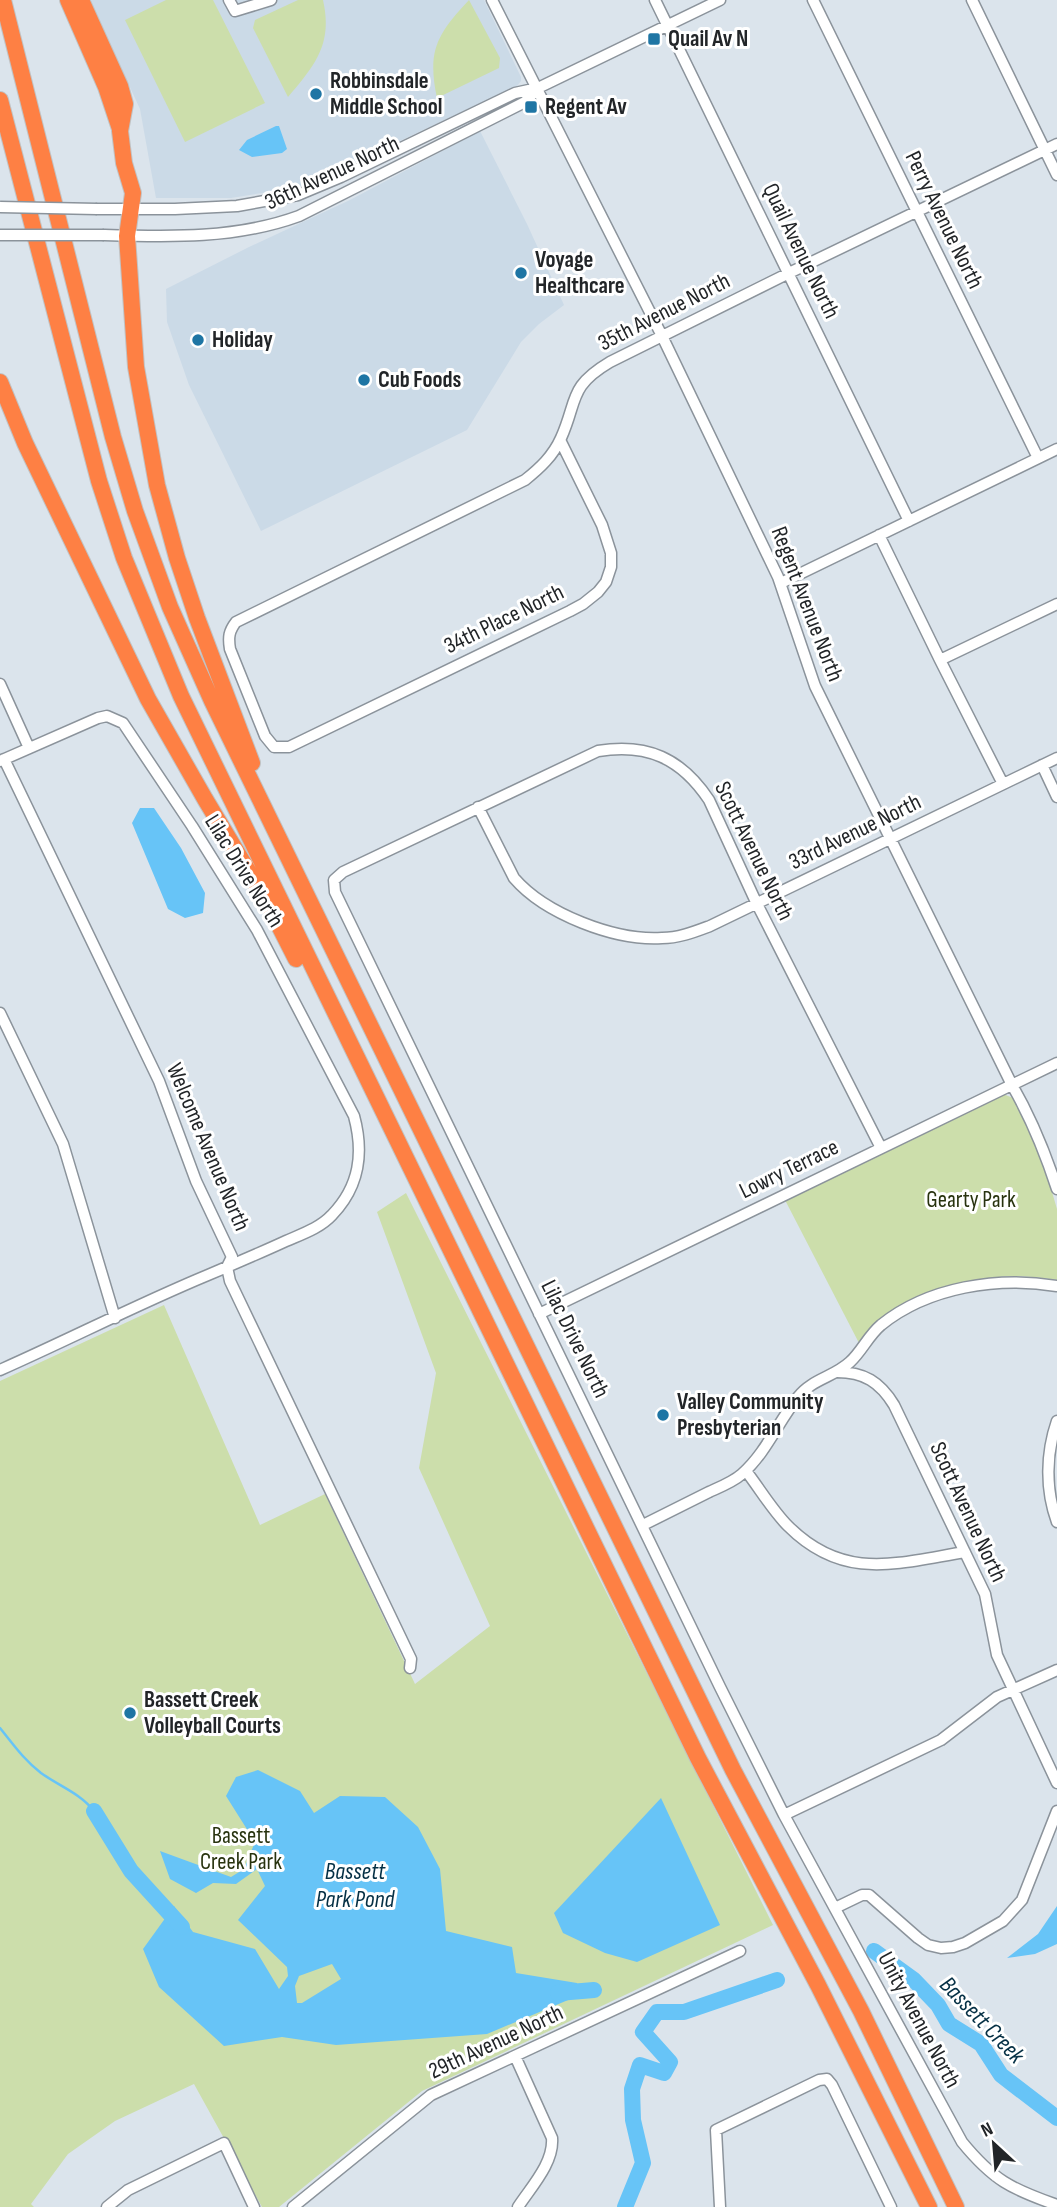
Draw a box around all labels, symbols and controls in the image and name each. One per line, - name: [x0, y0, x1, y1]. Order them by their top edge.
- place label: Quail Av N: [668, 25, 748, 53]
- marker: Quail Av N: [646, 31, 662, 47]
- place label: Robbinsdale Middle School: [330, 67, 442, 121]
- marker: Robbinsdale Middle School: [308, 86, 324, 102]
- place label: Regent Av: [545, 93, 627, 121]
- marker: Regent Av: [523, 99, 539, 115]
- street label: 36th Avenue North: [260, 130, 404, 216]
- street label: Perry Avenue North: [899, 147, 989, 293]
- street label: Quail Avenue North: [756, 179, 846, 323]
- place label: Voyage Healthcare: [535, 246, 625, 300]
- marker: Voyage Healthcare: [513, 265, 529, 281]
- street label: 35th Avenue North: [593, 267, 735, 357]
- place label: Holiday: [212, 326, 273, 354]
- marker: Holiday: [190, 332, 206, 348]
- place label: Cub Foods: [378, 366, 462, 394]
- marker: Cub Foods: [356, 372, 372, 388]
- street label: Regent Avenue North: [765, 523, 849, 685]
- street label: 34th Place North: [440, 578, 568, 660]
- street label: Scott Avenue North: [708, 777, 800, 925]
- street label: 33rd Avenue North: [784, 788, 926, 876]
- street label: Lilac Drive North: [198, 809, 290, 933]
- street label: Welcome Avenue North: [160, 1059, 256, 1235]
- street label: Lowry Terrace: [735, 1133, 843, 1205]
- park label: Gearty Park: [926, 1186, 1016, 1214]
- street label: Lilac Drive North: [534, 1276, 616, 1402]
- place label: Valley Community Presbyterian: [677, 1388, 824, 1442]
- marker: Valley Community Presbyterian: [655, 1407, 671, 1423]
- street label: Scott Avenue North: [923, 1438, 1013, 1586]
- place label: Bassett Creek Volleyball Courts: [144, 1686, 281, 1740]
- marker: Bassett Creek Volleyball Courts: [122, 1705, 138, 1721]
- park label: Bassett Creek Park: [200, 1822, 282, 1876]
- water label: Bassett Park Pond: [316, 1857, 396, 1914]
- street label: Unity Avenue North: [871, 1947, 967, 2093]
- water label: Bassett Creek: [933, 1970, 1031, 2070]
- street label: 29th Avenue North: [424, 1999, 568, 2085]
- north arrow: [959, 2109, 1029, 2179]
- text: N: [978, 2118, 997, 2143]

